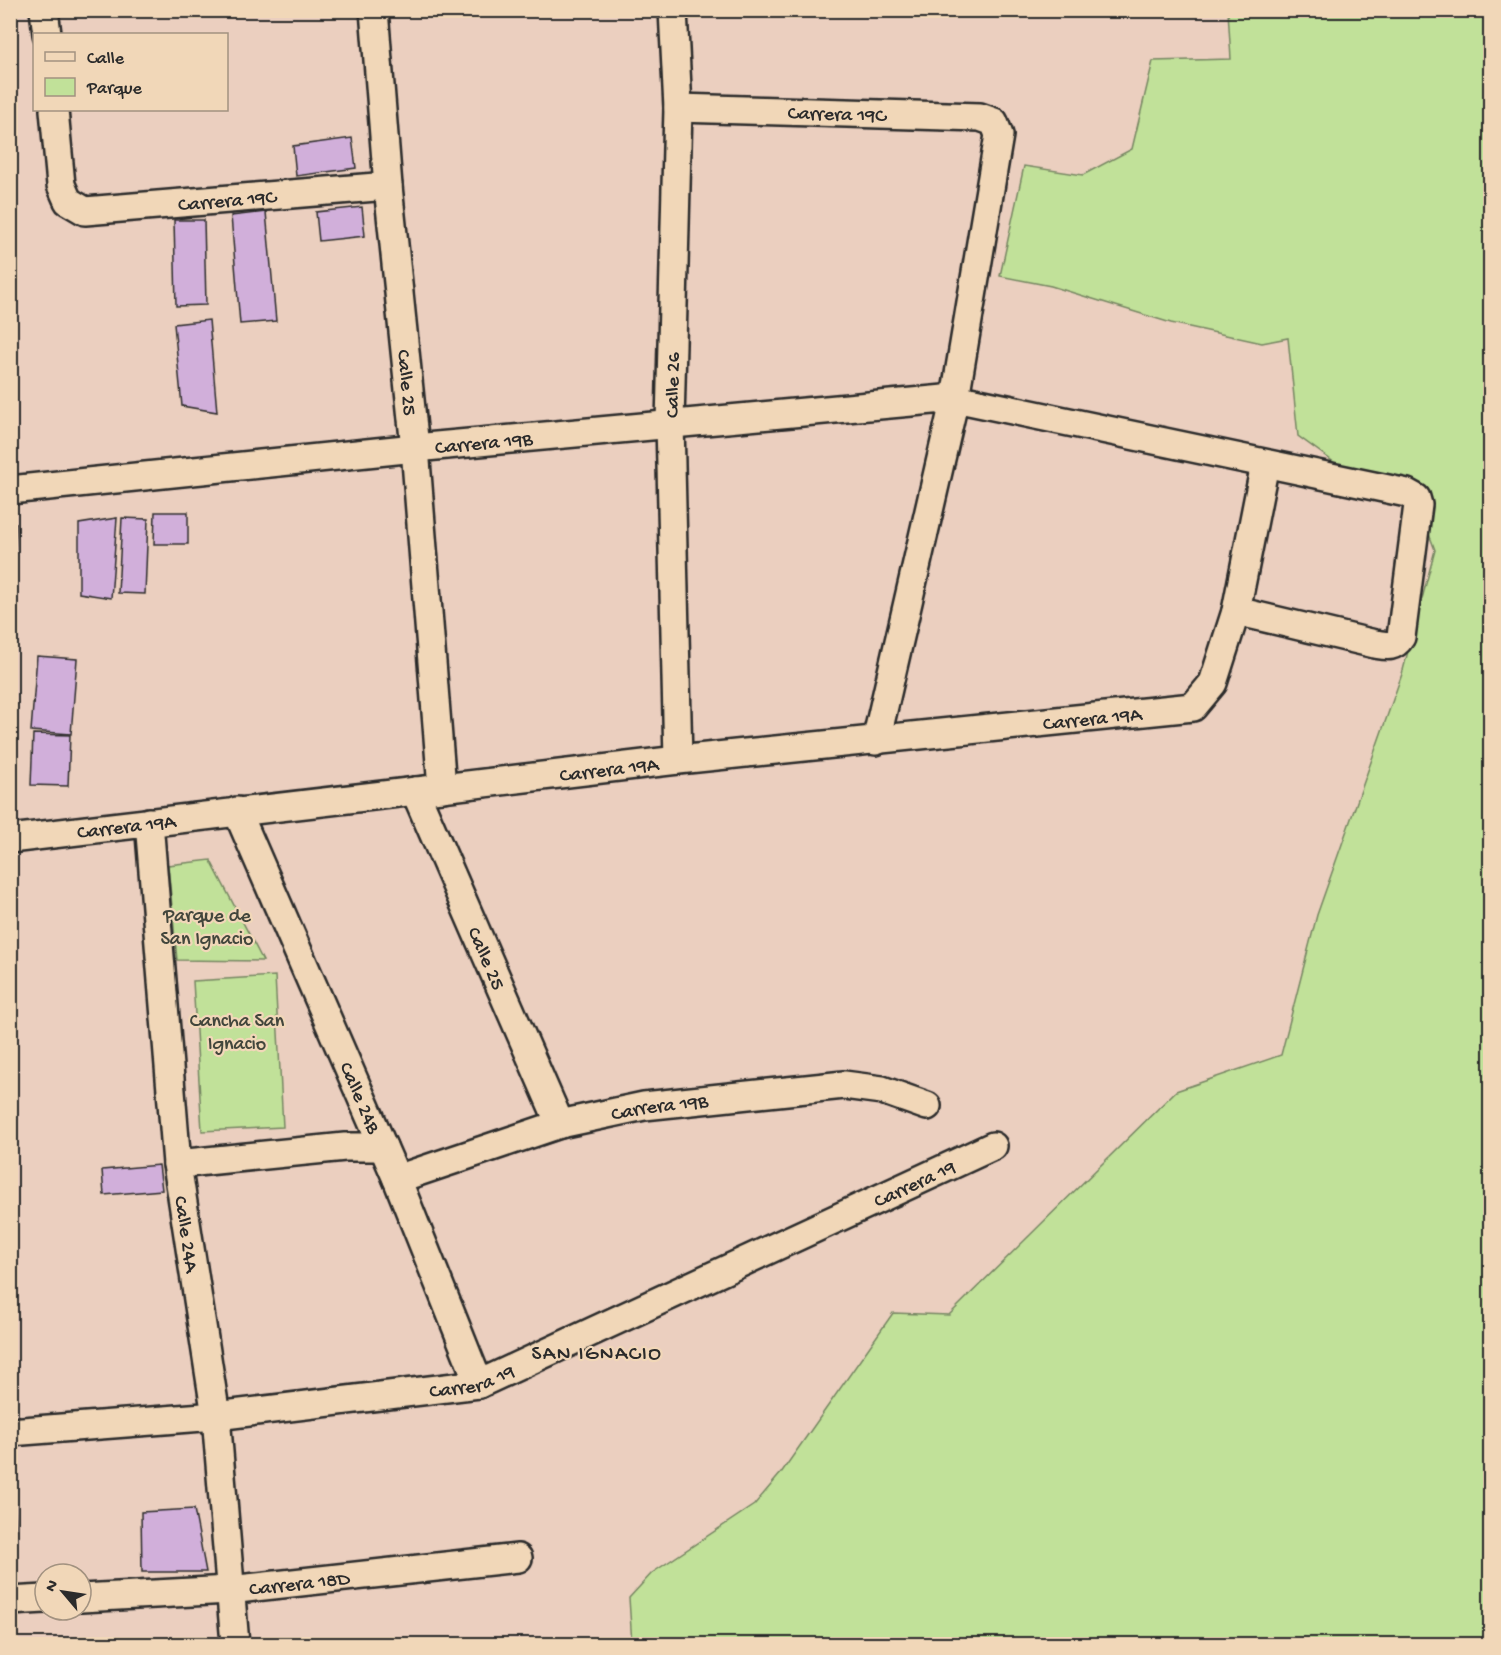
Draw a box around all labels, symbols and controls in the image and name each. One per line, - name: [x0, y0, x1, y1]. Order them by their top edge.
- legend: [33, 33, 228, 111]
- text: Calle: [87, 49, 125, 70]
- text: Parque: [86, 79, 143, 100]
- street label: Carrera 19C: [787, 103, 887, 129]
- street label: Carrera 19C: [177, 187, 278, 218]
- street label: Calle 25: [390, 349, 420, 417]
- street label: Calle 26: [662, 351, 687, 418]
- street label: Carrera 19B: [434, 429, 534, 461]
- street label: Carrera 19A: [1042, 704, 1144, 737]
- street label: Carrera 19A: [559, 754, 661, 789]
- street label: Carrera 19A: [76, 811, 178, 846]
- park label: Parque de San Ignacio: [161, 906, 253, 952]
- street label: Calle 25: [461, 924, 508, 994]
- park label: Cancha San Ignacio: [190, 1011, 285, 1057]
- street label: Calle 24B: [333, 1059, 384, 1138]
- street label: Carrera 19B: [609, 1091, 710, 1128]
- street label: Carrera 19: [871, 1157, 960, 1215]
- street label: Calle 24A: [167, 1195, 202, 1276]
- district label: SAN IGNACIO: [532, 1343, 662, 1368]
- street label: Carrera 19: [428, 1361, 519, 1405]
- north arrow: [33, 1562, 93, 1622]
- street label: Carrera 18D: [248, 1569, 352, 1603]
- text: N: [42, 1577, 64, 1596]

